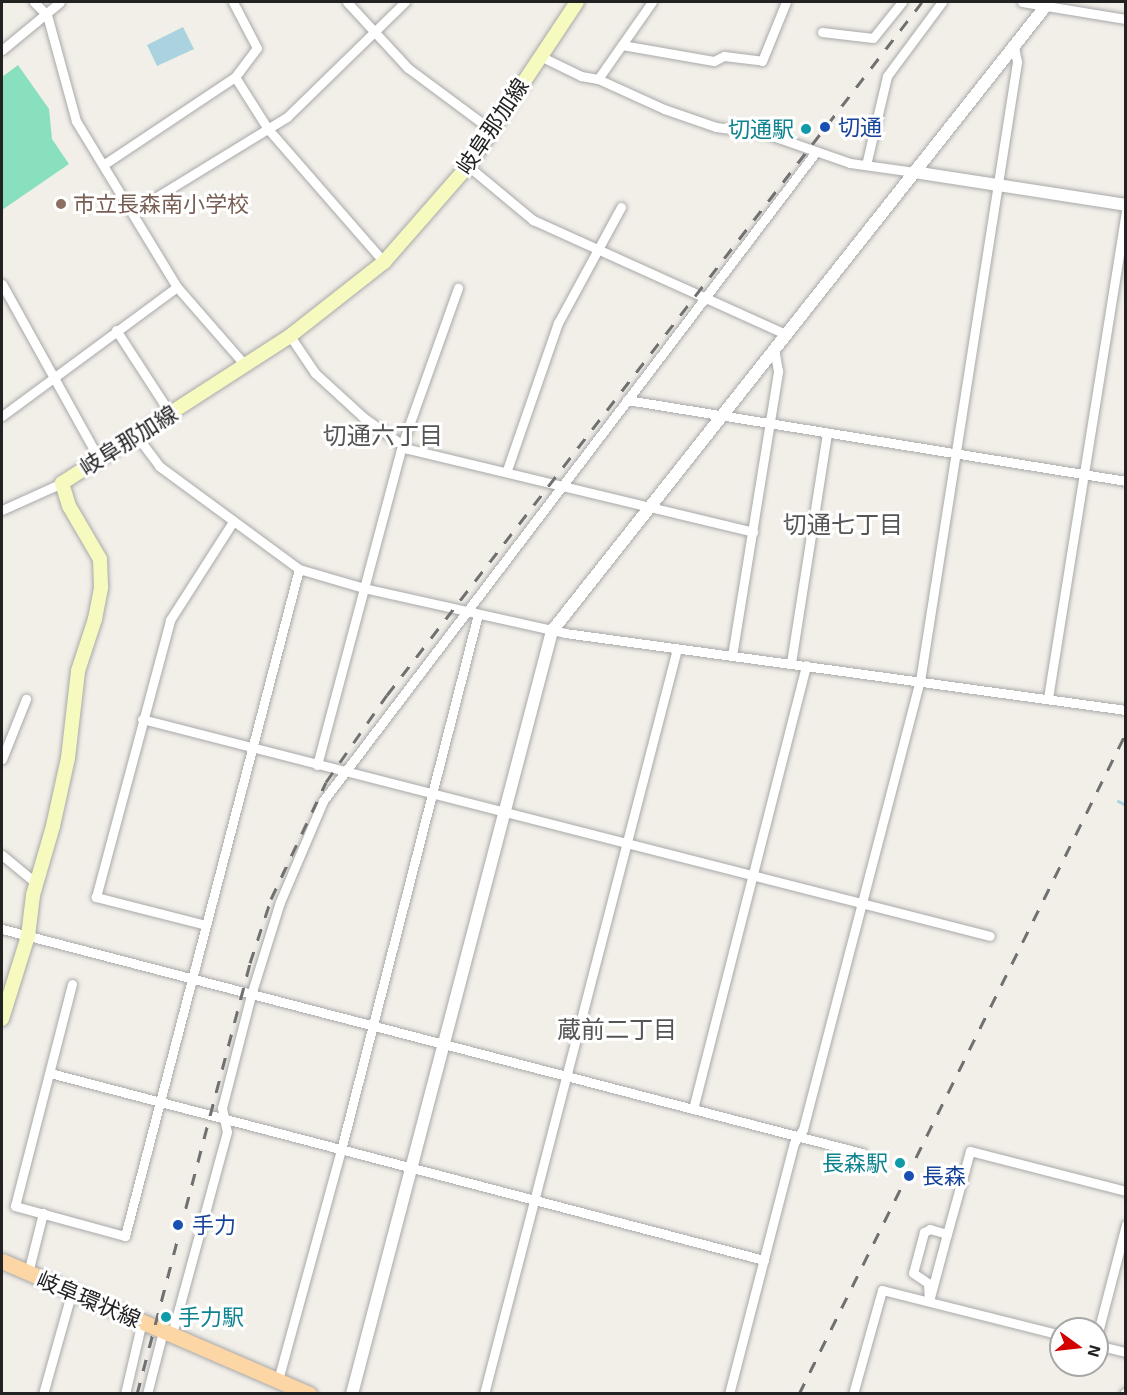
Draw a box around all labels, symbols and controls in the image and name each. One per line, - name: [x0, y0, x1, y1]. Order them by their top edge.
- street label: 岐阜那加線: [450, 73, 534, 179]
- place label: 切通: [838, 114, 882, 140]
- place label: 切通駅: [728, 116, 794, 142]
- marker: 切通: [816, 118, 834, 136]
- marker: 切通駅: [799, 122, 813, 136]
- place label: 市立長森南小学校: [73, 191, 249, 217]
- marker: 市立長森南小学校: [54, 197, 68, 211]
- street label: 岐阜那加線: [74, 400, 182, 480]
- district label: 切通六丁目: [323, 421, 443, 449]
- district label: 切通七丁目: [783, 510, 903, 538]
- district label: 蔵前二丁目: [557, 1015, 677, 1043]
- place label: 長森駅: [822, 1150, 888, 1176]
- marker: 長森駅: [893, 1156, 907, 1170]
- place label: 長森: [922, 1163, 966, 1189]
- marker: 長森: [900, 1167, 918, 1185]
- place label: 手力: [192, 1212, 236, 1238]
- marker: 手力: [169, 1216, 187, 1234]
- street label: 岐阜環状線: [33, 1265, 145, 1333]
- place label: 手力駅: [178, 1304, 244, 1330]
- marker: 手力駅: [159, 1310, 173, 1324]
- north arrow: [1049, 1317, 1109, 1377]
- text: N: [1084, 1343, 1106, 1359]

